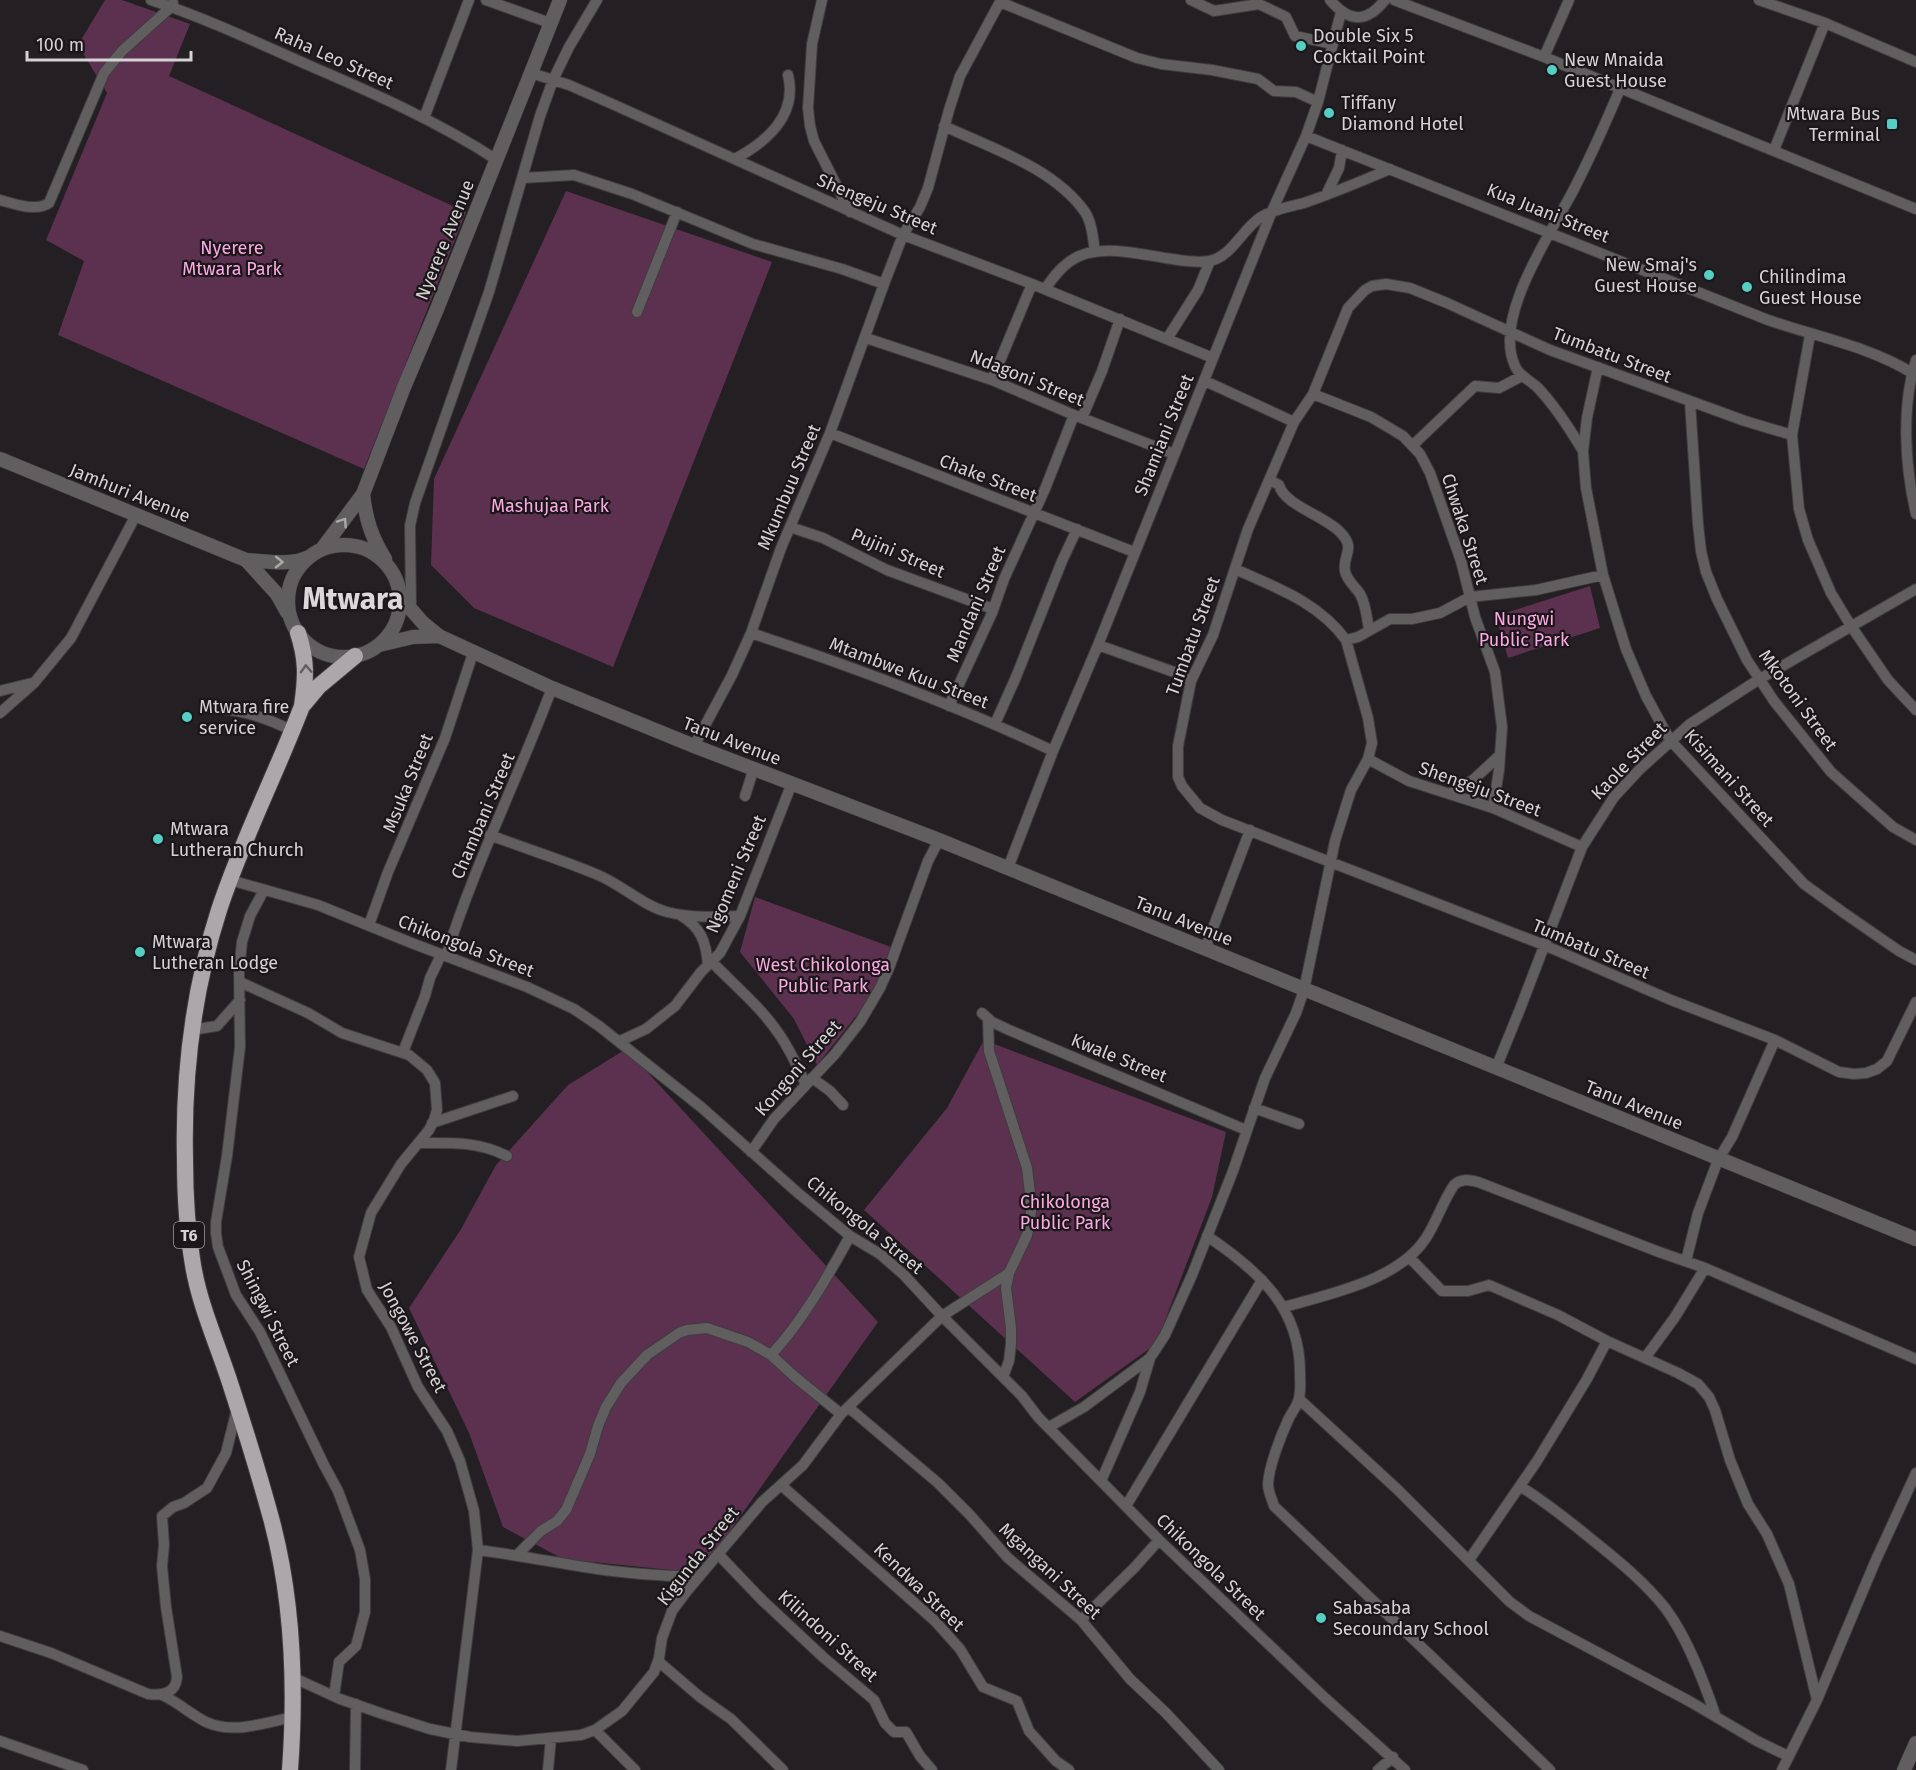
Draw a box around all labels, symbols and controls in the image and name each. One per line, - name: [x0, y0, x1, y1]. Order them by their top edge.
- street label: Raha Leo Street: [271, 22, 397, 94]
- scale bar: [27, 24, 190, 62]
- place label: Double Six 5 Cocktail Point: [1313, 25, 1425, 68]
- text: 100 m: [36, 34, 84, 56]
- marker: Double Six 5 Cocktail Point: [1294, 39, 1308, 53]
- place label: New Mnaida Guest House: [1564, 49, 1667, 92]
- marker: New Mnaida Guest House: [1545, 63, 1559, 77]
- place label: Tiffany Diamond Hotel: [1341, 92, 1464, 135]
- place label: Mtwara Bus Terminal: [1786, 103, 1880, 146]
- marker: Tiffany Diamond Hotel: [1322, 106, 1336, 120]
- marker: Mtwara Bus Terminal: [1885, 117, 1899, 131]
- street label: Shengeju Street: [813, 169, 941, 239]
- street label: Nyerere Avenue: [411, 177, 479, 303]
- street label: Kua Juani Street: [1483, 178, 1613, 248]
- park label: Nyerere Mtwara Park: [182, 237, 282, 280]
- place label: New Smaj's Guest House: [1594, 254, 1697, 297]
- place label: Chilindima Guest House: [1759, 266, 1862, 309]
- marker: New Smaj's Guest House: [1702, 268, 1716, 282]
- marker: Chilindima Guest House: [1740, 280, 1754, 294]
- street label: Tumbatu Street: [1550, 322, 1675, 388]
- street label: Ndagoni Street: [967, 345, 1088, 411]
- street label: Shamiani Street: [1130, 370, 1199, 499]
- street label: Mkumbuu Street: [753, 420, 826, 553]
- street label: Chake Street: [936, 449, 1040, 507]
- street label: Jamhuri Avenue: [66, 459, 194, 527]
- street label: Chwaka Street: [1437, 471, 1493, 588]
- park label: Mashujaa Park: [491, 495, 610, 517]
- one-way arrow: [336, 517, 347, 528]
- street label: Pujini Street: [848, 523, 949, 583]
- street label: Mandani Street: [942, 542, 1011, 665]
- one-way arrow: [274, 555, 283, 568]
- street label: Tumbatu Street: [1161, 573, 1225, 699]
- district label: Mtwara: [302, 581, 404, 617]
- park label: Nungwi Public Park: [1479, 608, 1570, 651]
- street label: Mtambwe Kuu Street: [826, 632, 992, 714]
- street label: Mkotoni Street: [1754, 645, 1842, 755]
- one-way arrow: [299, 664, 312, 673]
- place label: Mtwara fire service: [199, 696, 289, 739]
- marker: Mtwara fire service: [180, 710, 194, 724]
- street label: Tanu Avenue: [680, 712, 784, 770]
- street label: Kaole Street: [1587, 717, 1672, 804]
- street label: Kisimani Street: [1679, 725, 1779, 832]
- street label: Msuka Street: [378, 730, 438, 836]
- street label: Chambani Street: [446, 749, 520, 883]
- street label: Shengeju Street: [1416, 757, 1545, 822]
- street label: Ngomeni Street: [701, 811, 771, 936]
- place label: Mtwara Lutheran Church: [170, 818, 304, 861]
- marker: Mtwara Lutheran Church: [151, 832, 165, 846]
- street label: Tanu Avenue: [1132, 891, 1236, 951]
- street label: Chikongola Street: [395, 910, 538, 982]
- street label: Tumbatu Street: [1529, 914, 1653, 984]
- place label: Mtwara Lutheran Lodge: [152, 931, 278, 974]
- marker: Mtwara Lutheran Lodge: [133, 945, 147, 959]
- park label: West Chikolonga Public Park: [756, 954, 890, 997]
- street label: Kongoni Street: [750, 1015, 846, 1121]
- street label: Kwale Street: [1068, 1029, 1171, 1087]
- street label: Tanu Avenue: [1582, 1075, 1686, 1135]
- street label: Chikongola Street: [802, 1171, 928, 1279]
- park label: Chikolonga Public Park: [1020, 1191, 1111, 1234]
- road number: T6: [174, 1222, 204, 1248]
- street label: Shingwi Street: [232, 1256, 305, 1371]
- street label: Jongowe Street: [375, 1278, 452, 1397]
- street label: Kigunda Street: [652, 1502, 744, 1610]
- street label: Chikongola Street: [1152, 1509, 1271, 1625]
- street label: Mgangani Street: [994, 1518, 1106, 1624]
- street label: Kendwa Street: [869, 1538, 969, 1636]
- street label: Kilindoni Street: [773, 1585, 883, 1687]
- place label: Sabasaba Secoundary School: [1333, 1597, 1489, 1640]
- marker: Sabasaba Secoundary School: [1314, 1611, 1328, 1625]

